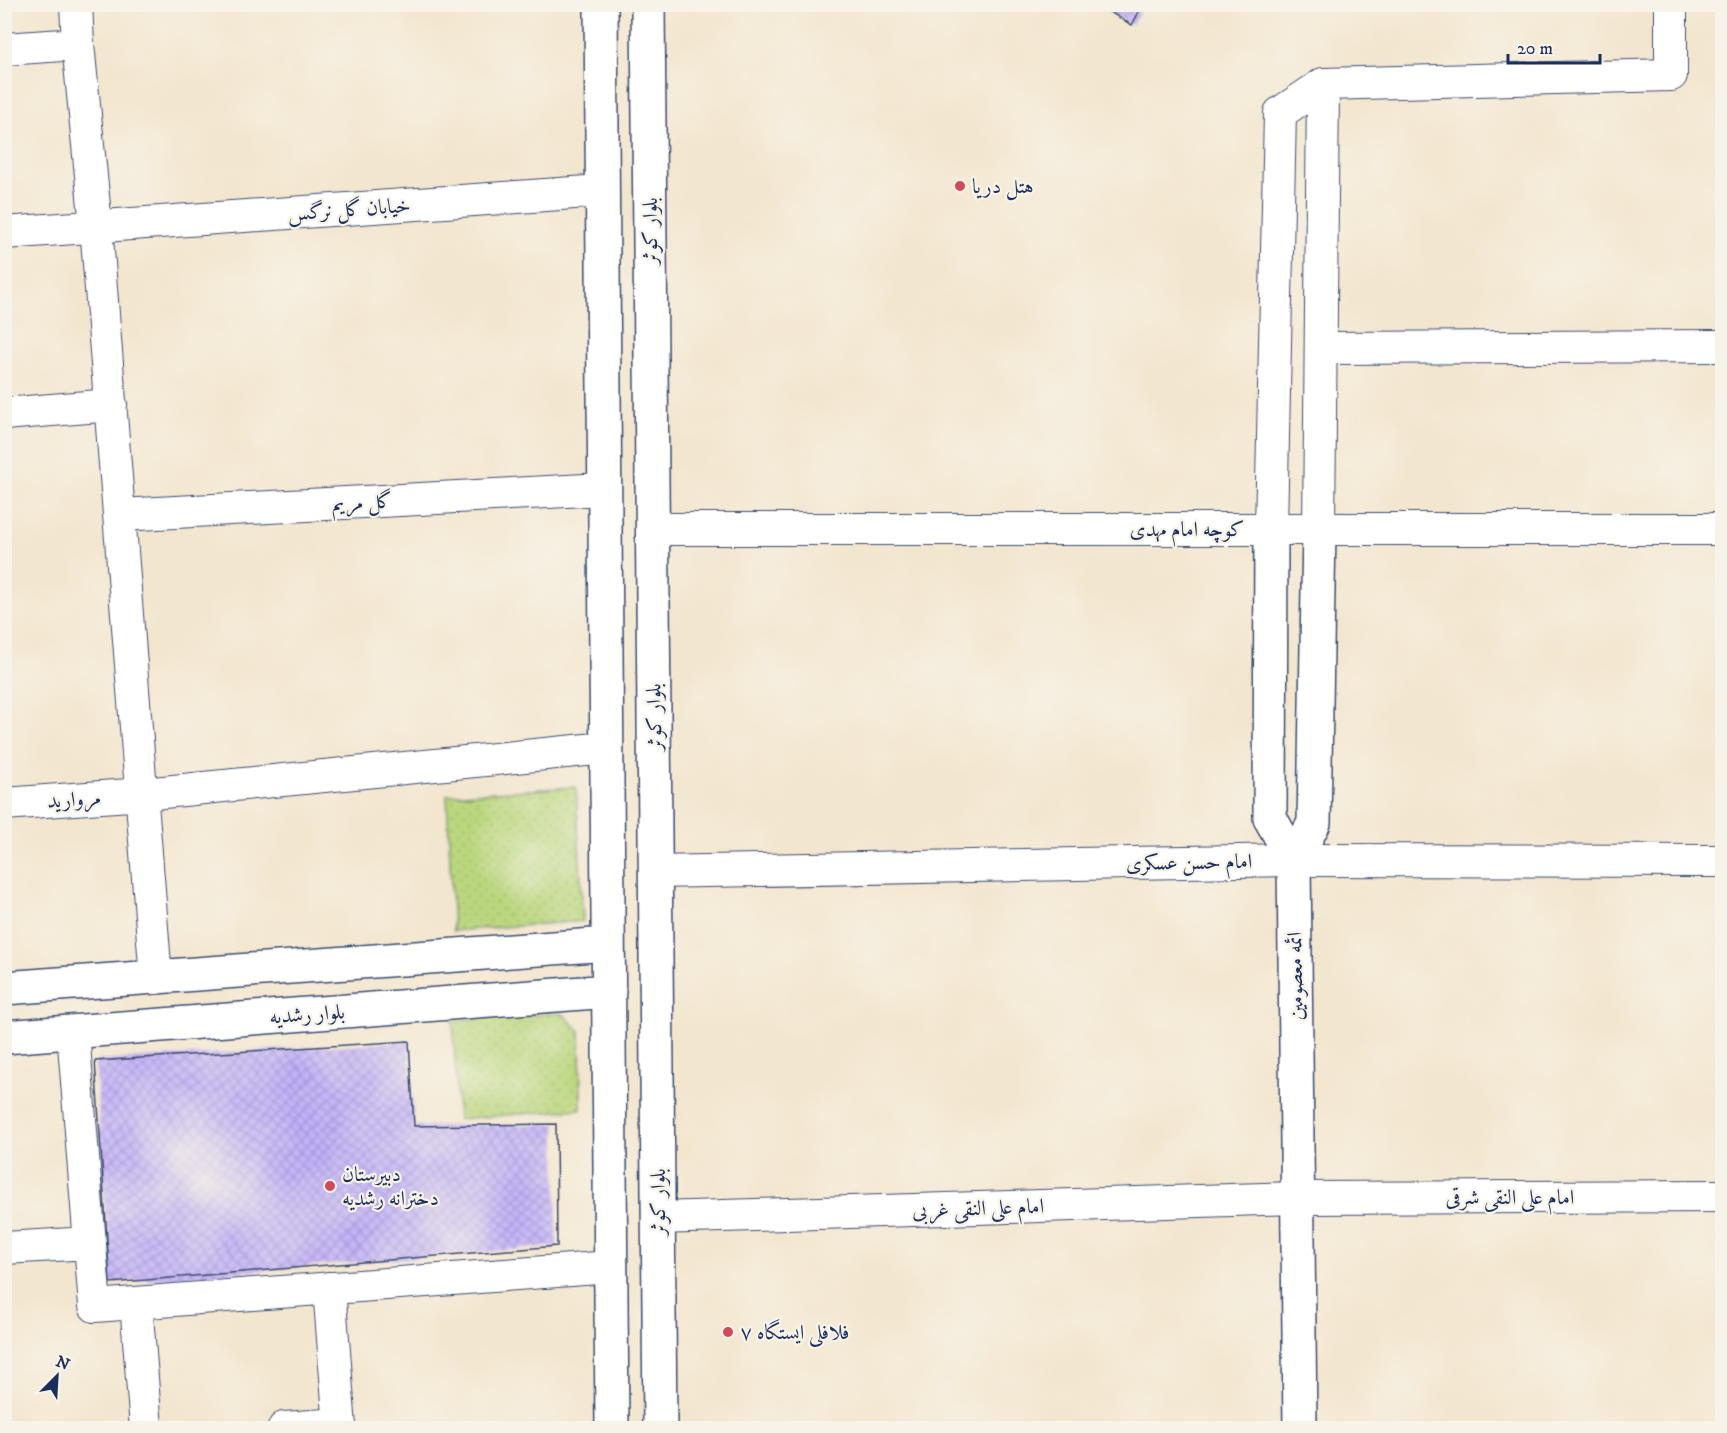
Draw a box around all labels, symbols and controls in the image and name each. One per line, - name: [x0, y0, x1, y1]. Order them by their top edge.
- scale bar: [1508, 27, 1600, 65]
- text: 20 m: [1517, 38, 1553, 60]
- place label: هتل دریا: [972, 174, 1034, 201]
- marker: هتل دریا: [953, 179, 967, 193]
- street label: خیابان گل نرگس: [287, 192, 412, 228]
- street label: بلوار کوثر: [638, 197, 664, 267]
- street label: گل مریم: [331, 487, 393, 522]
- street label: کوچه امام مهدی: [1130, 517, 1244, 547]
- street label: بلوار کوثر: [641, 683, 669, 753]
- street label: مروارید: [46, 785, 102, 816]
- street label: امام حسن عسکری: [1126, 849, 1253, 881]
- street label: ائمه معصومین: [1282, 931, 1310, 1021]
- street label: بلوار رشدیه: [268, 999, 346, 1031]
- place label: دبیرستان دخترانه رشدیه: [342, 1162, 439, 1212]
- street label: بلوار کوثر: [646, 1168, 672, 1238]
- marker: دبیرستان دخترانه رشدیه: [323, 1179, 337, 1193]
- street label: امام علی النقی شرقی: [1446, 1185, 1574, 1215]
- street label: امام علی النقی غربی: [912, 1194, 1045, 1228]
- place label: فلافلی ایستگاه ۷: [740, 1319, 850, 1348]
- marker: فلافلی ایستگاه ۷: [721, 1325, 735, 1339]
- north arrow: [27, 1346, 87, 1406]
- text: N: [53, 1351, 73, 1375]

